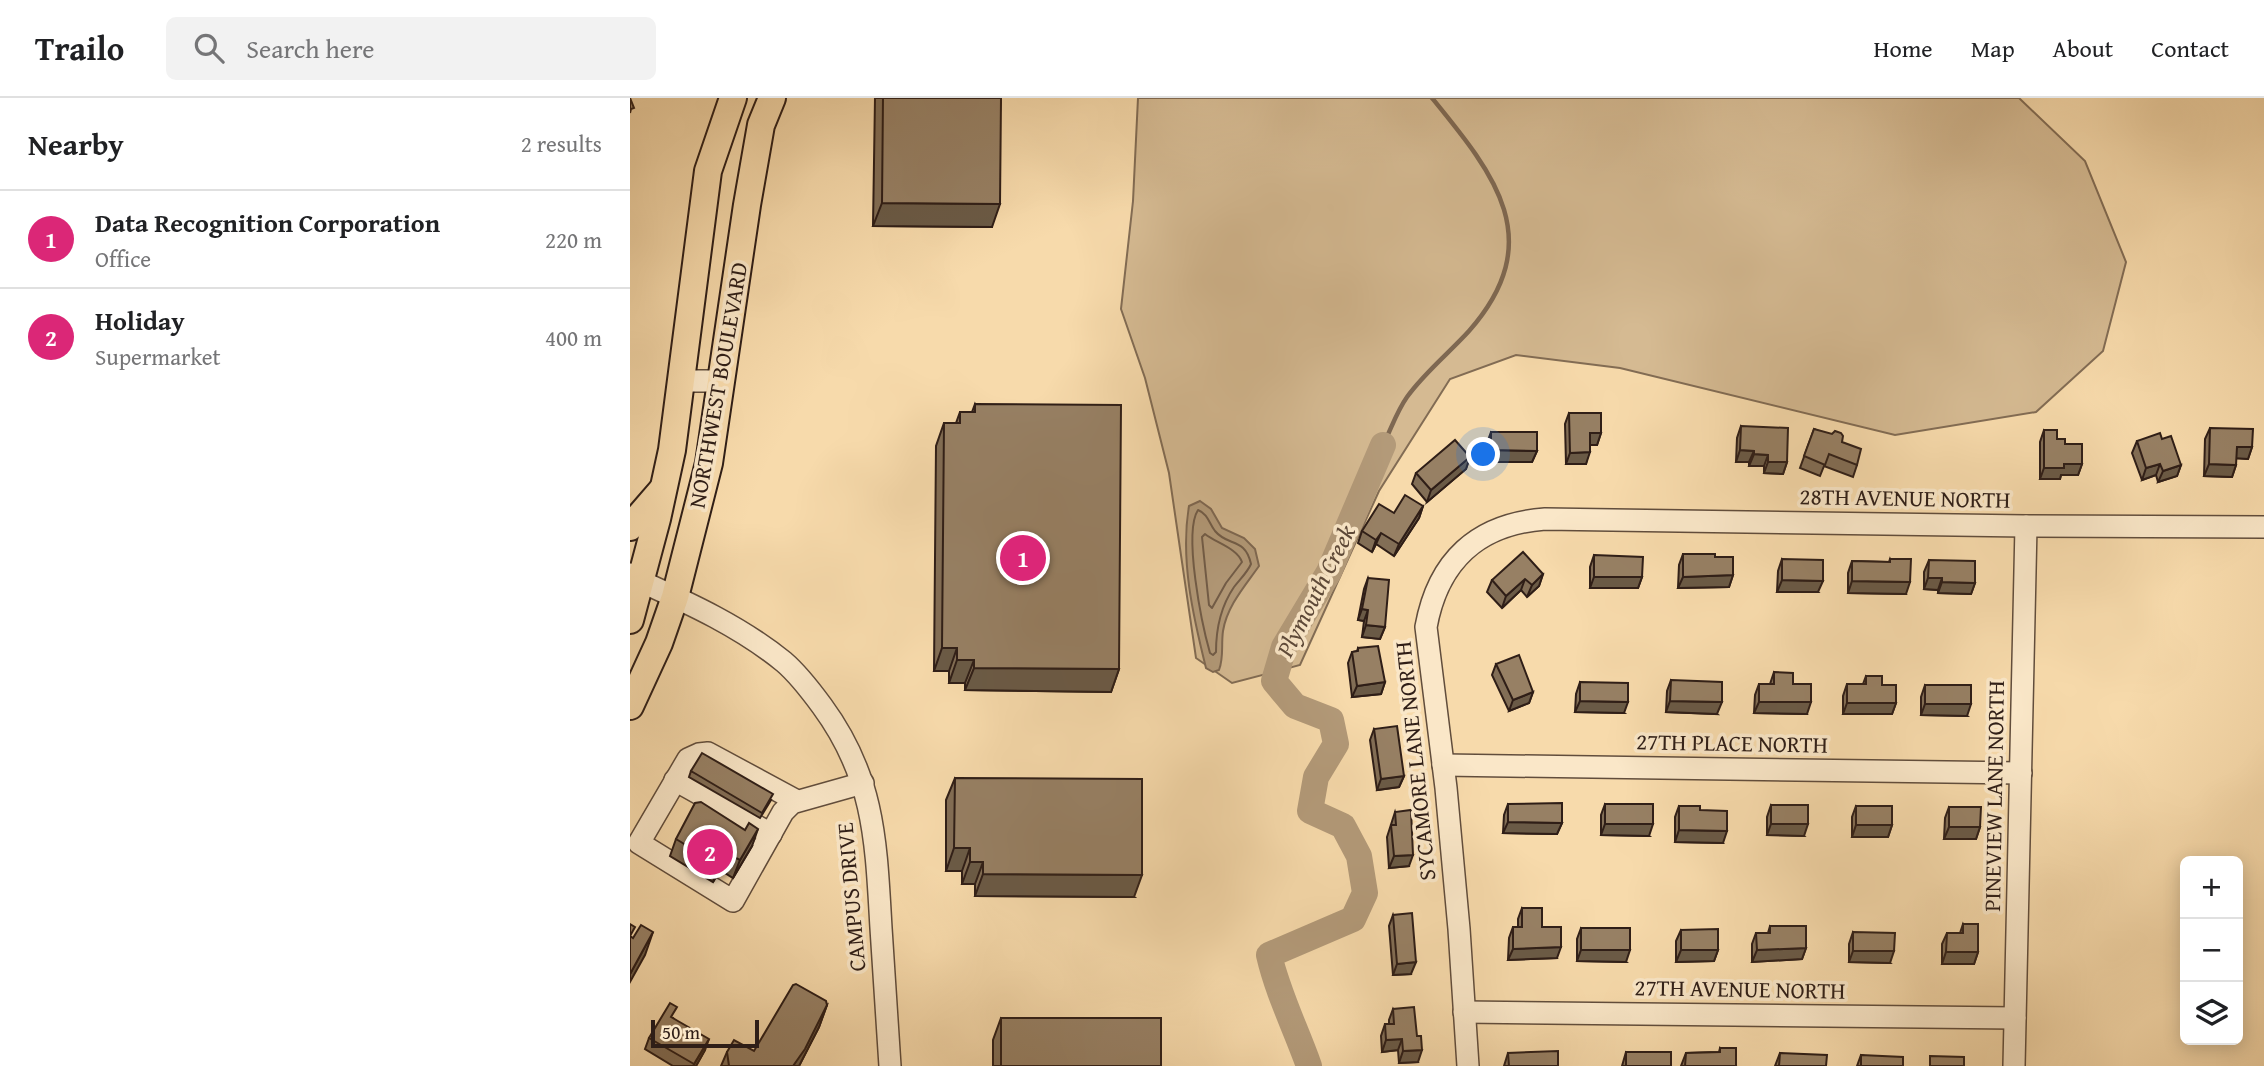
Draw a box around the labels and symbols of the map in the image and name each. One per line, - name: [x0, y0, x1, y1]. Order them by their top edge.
- street label: NORTHWEST BOULEVARD: [680, 259, 755, 511]
- your location: [1466, 437, 1500, 471]
- street label: 28TH AVENUE NORTH: [1799, 479, 2011, 516]
- water label: Plymouth Creek: [1267, 519, 1364, 664]
- pin: 1: [1000, 532, 1046, 584]
- street label: SYCAMORE LANE NORTH: [1386, 640, 1443, 882]
- street label: PINEVIEW LANE NORTH: [1975, 680, 2012, 912]
- street label: 27TH PLACE NORTH: [1636, 724, 1828, 761]
- street label: CAMPUS DRIVE: [828, 821, 873, 973]
- pin: 2: [687, 826, 733, 878]
- street label: 27TH AVENUE NORTH: [1634, 970, 1846, 1007]
- scale bar: [651, 1017, 760, 1049]

